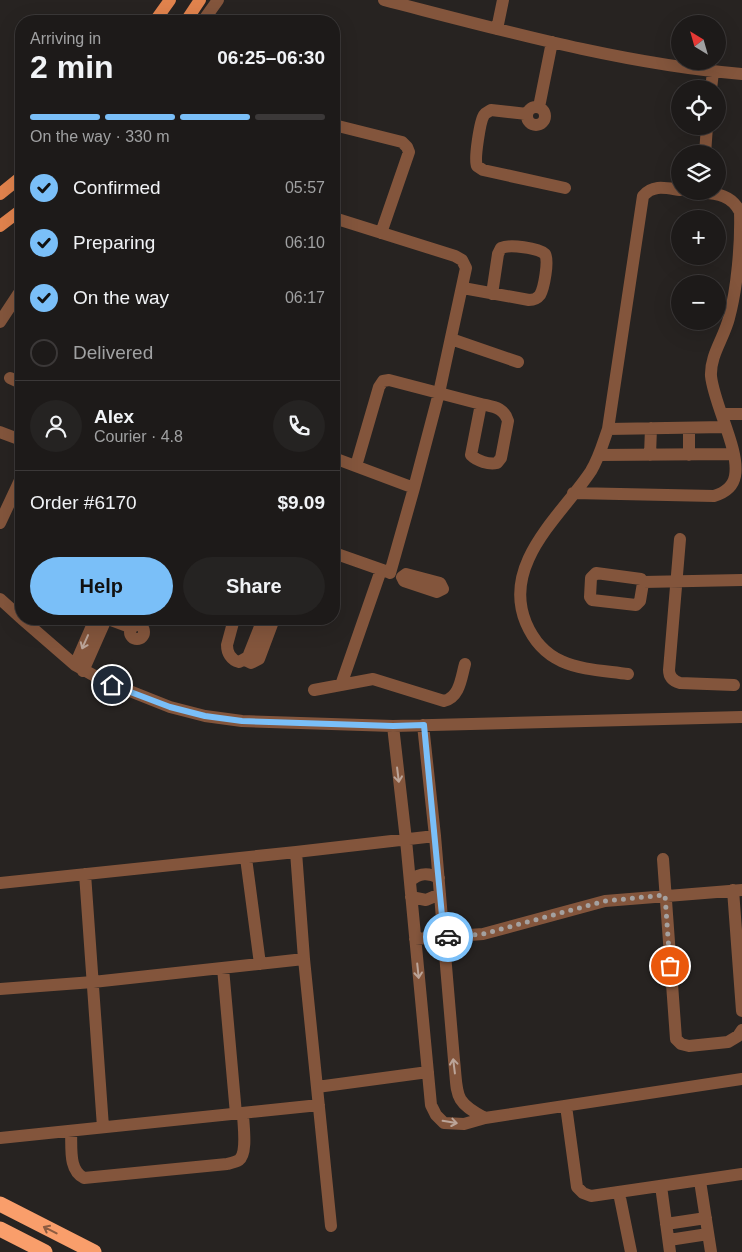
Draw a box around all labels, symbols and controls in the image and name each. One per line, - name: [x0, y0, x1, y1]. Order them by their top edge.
- north arrow: [671, 15, 726, 70]
- map controls: [671, 15, 726, 330]
- text: Arriving in: [30, 30, 101, 47]
- text: 06:25–06:30: [217, 47, 325, 68]
- text: 2 min: [30, 49, 114, 85]
- button: locate: [671, 80, 726, 135]
- text: On the way · 330 m: [30, 128, 170, 145]
- button: layers: [671, 145, 726, 200]
- icon: check: [30, 174, 58, 202]
- text: Confirmed: [73, 177, 161, 198]
- text: 05:57: [285, 179, 325, 196]
- button: +: [671, 210, 726, 265]
- icon: check: [30, 229, 58, 257]
- text: Preparing: [73, 232, 155, 253]
- text: 06:10: [285, 234, 325, 251]
- button: −: [671, 275, 726, 330]
- icon: check: [30, 284, 58, 312]
- text: On the way: [73, 287, 169, 308]
- text: 06:17: [285, 289, 325, 306]
- text: Delivered: [73, 342, 153, 363]
- button: person: [30, 400, 82, 452]
- button: phone: [273, 400, 325, 452]
- text: Alex: [94, 406, 134, 427]
- text: Courier · 4.8: [94, 428, 183, 445]
- text: Order #6170: [30, 492, 137, 513]
- text: $9.09: [277, 492, 325, 513]
- button: Help: [30, 557, 173, 615]
- button: Share: [183, 557, 325, 615]
- one-way arrow: [80, 634, 90, 649]
- pin: [91, 664, 133, 706]
- icon: home: [98, 671, 126, 699]
- one-way arrow: [393, 767, 403, 783]
- courier: [423, 912, 473, 962]
- icon: car: [434, 923, 462, 951]
- pin: [649, 945, 691, 987]
- icon: bag: [656, 952, 684, 980]
- one-way arrow: [413, 963, 423, 979]
- one-way arrow: [449, 1058, 459, 1074]
- one-way arrow: [442, 1118, 458, 1128]
- one-way arrow: [43, 1225, 58, 1235]

